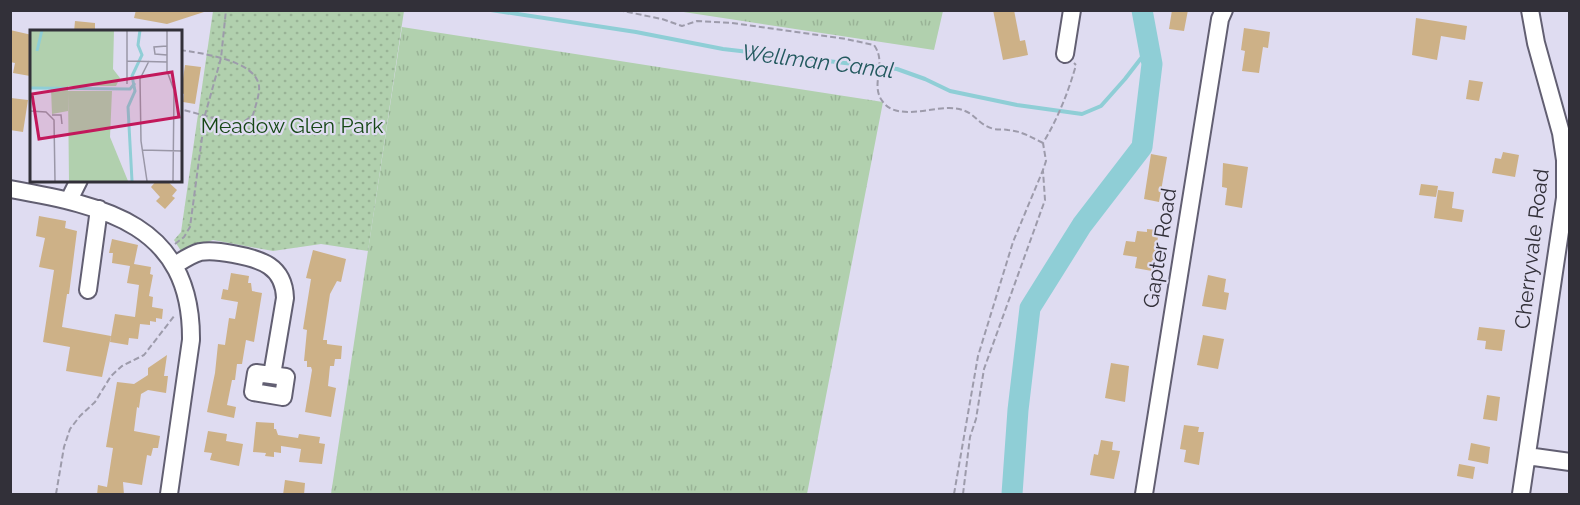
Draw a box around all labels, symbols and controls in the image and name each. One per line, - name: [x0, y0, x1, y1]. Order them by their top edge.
- inset map: [30, 30, 182, 182]
- water label: Wellman Canal: [740, 39, 896, 83]
- park label: Meadow Glen Park: [201, 113, 383, 138]
- street label: Cherryvale Road: [1509, 167, 1554, 330]
- street label: Gapter Road: [1138, 186, 1181, 310]

